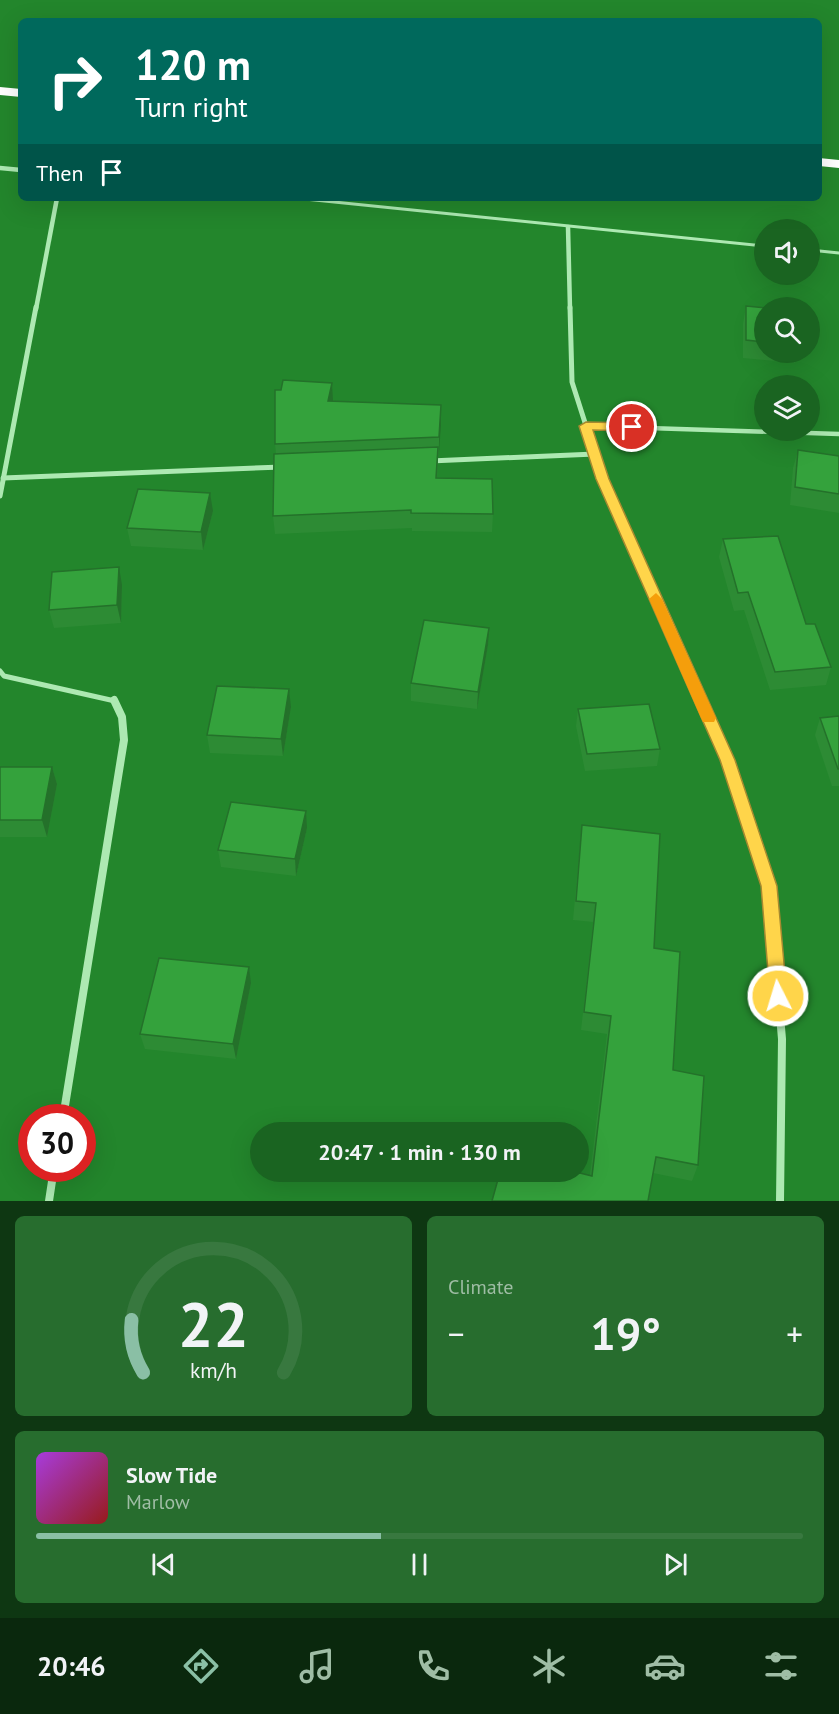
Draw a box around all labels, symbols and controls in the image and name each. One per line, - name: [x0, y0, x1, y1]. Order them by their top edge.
- text: 120 m: [135, 37, 251, 92]
- icon: right: [36, 42, 114, 120]
- text: Turn right: [135, 90, 248, 124]
- icon: arrive: [95, 156, 128, 189]
- text: Then: [36, 159, 83, 187]
- map controls: [754, 219, 820, 441]
- button: sound: [754, 219, 820, 285]
- button: search: [754, 297, 820, 363]
- button: layers: [754, 375, 820, 441]
- pin: [606, 401, 657, 452]
- icon: arrive: [615, 410, 648, 443]
- position arrow: [746, 964, 810, 1028]
- speed limit sign: 30: [18, 1104, 96, 1182]
- text: 20:47 · 1 min · 130 m: [318, 1138, 521, 1166]
- text: Climate: [448, 1274, 514, 1300]
- text: 22: [178, 1283, 249, 1364]
- text: 19°: [590, 1304, 661, 1362]
- text: −: [448, 1312, 465, 1355]
- text: +: [786, 1312, 803, 1355]
- text: km/h: [190, 1356, 237, 1384]
- text: Slow Tide: [126, 1461, 217, 1489]
- text: Marlow: [126, 1489, 190, 1515]
- icon: previous: [147, 1548, 180, 1581]
- icon: pause: [403, 1548, 436, 1581]
- icon: next: [659, 1548, 692, 1581]
- icon: directions: [180, 1645, 222, 1687]
- icon: music: [296, 1645, 338, 1687]
- icon: phone: [412, 1645, 454, 1687]
- icon: climate: [528, 1645, 570, 1687]
- icon: car: [644, 1645, 686, 1687]
- icon: filters: [760, 1645, 802, 1687]
- text: 20:46: [37, 1649, 106, 1683]

